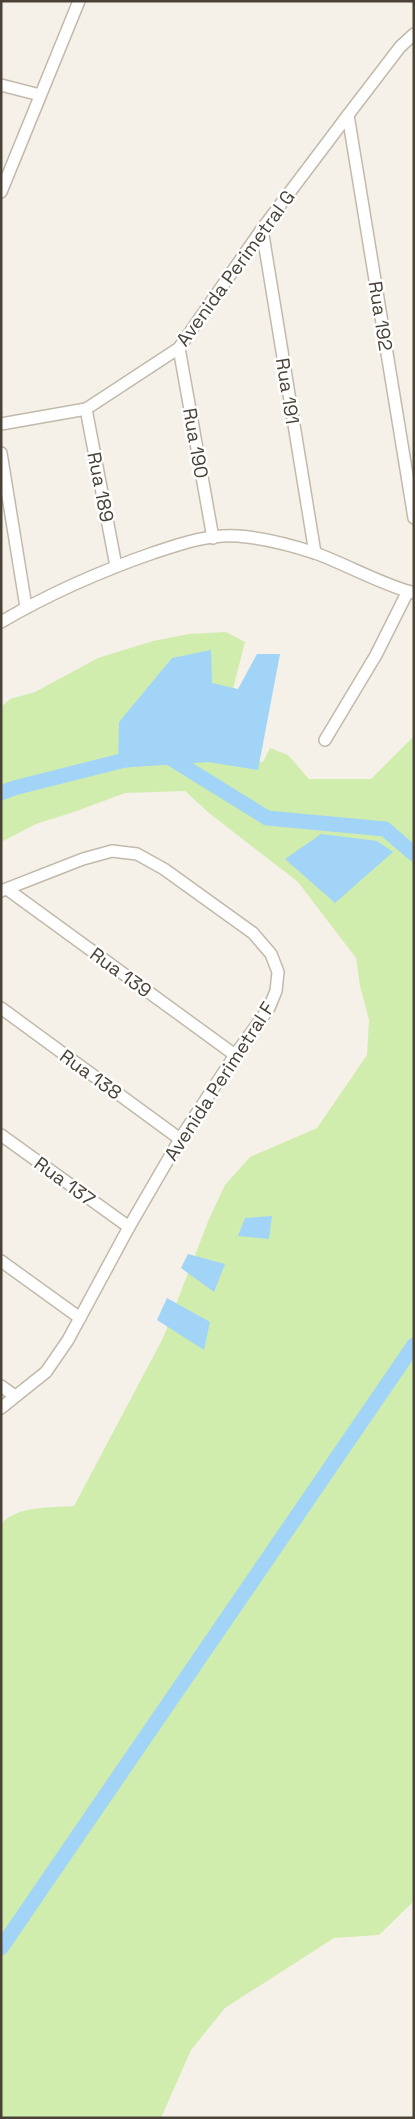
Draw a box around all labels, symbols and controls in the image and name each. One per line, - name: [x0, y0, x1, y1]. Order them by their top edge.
- street label: Avenida Perimetral G: [170, 185, 300, 351]
- street label: Rua 192: [363, 279, 398, 353]
- street label: Rua 191: [270, 356, 305, 426]
- street label: Rua 190: [177, 406, 214, 480]
- street label: Rua 189: [81, 450, 120, 524]
- street label: Rua 139: [85, 942, 157, 1003]
- street label: Avenida Perimetral F: [159, 997, 280, 1166]
- street label: Rua 138: [55, 1044, 127, 1105]
- street label: Rua 137: [29, 1151, 100, 1212]

